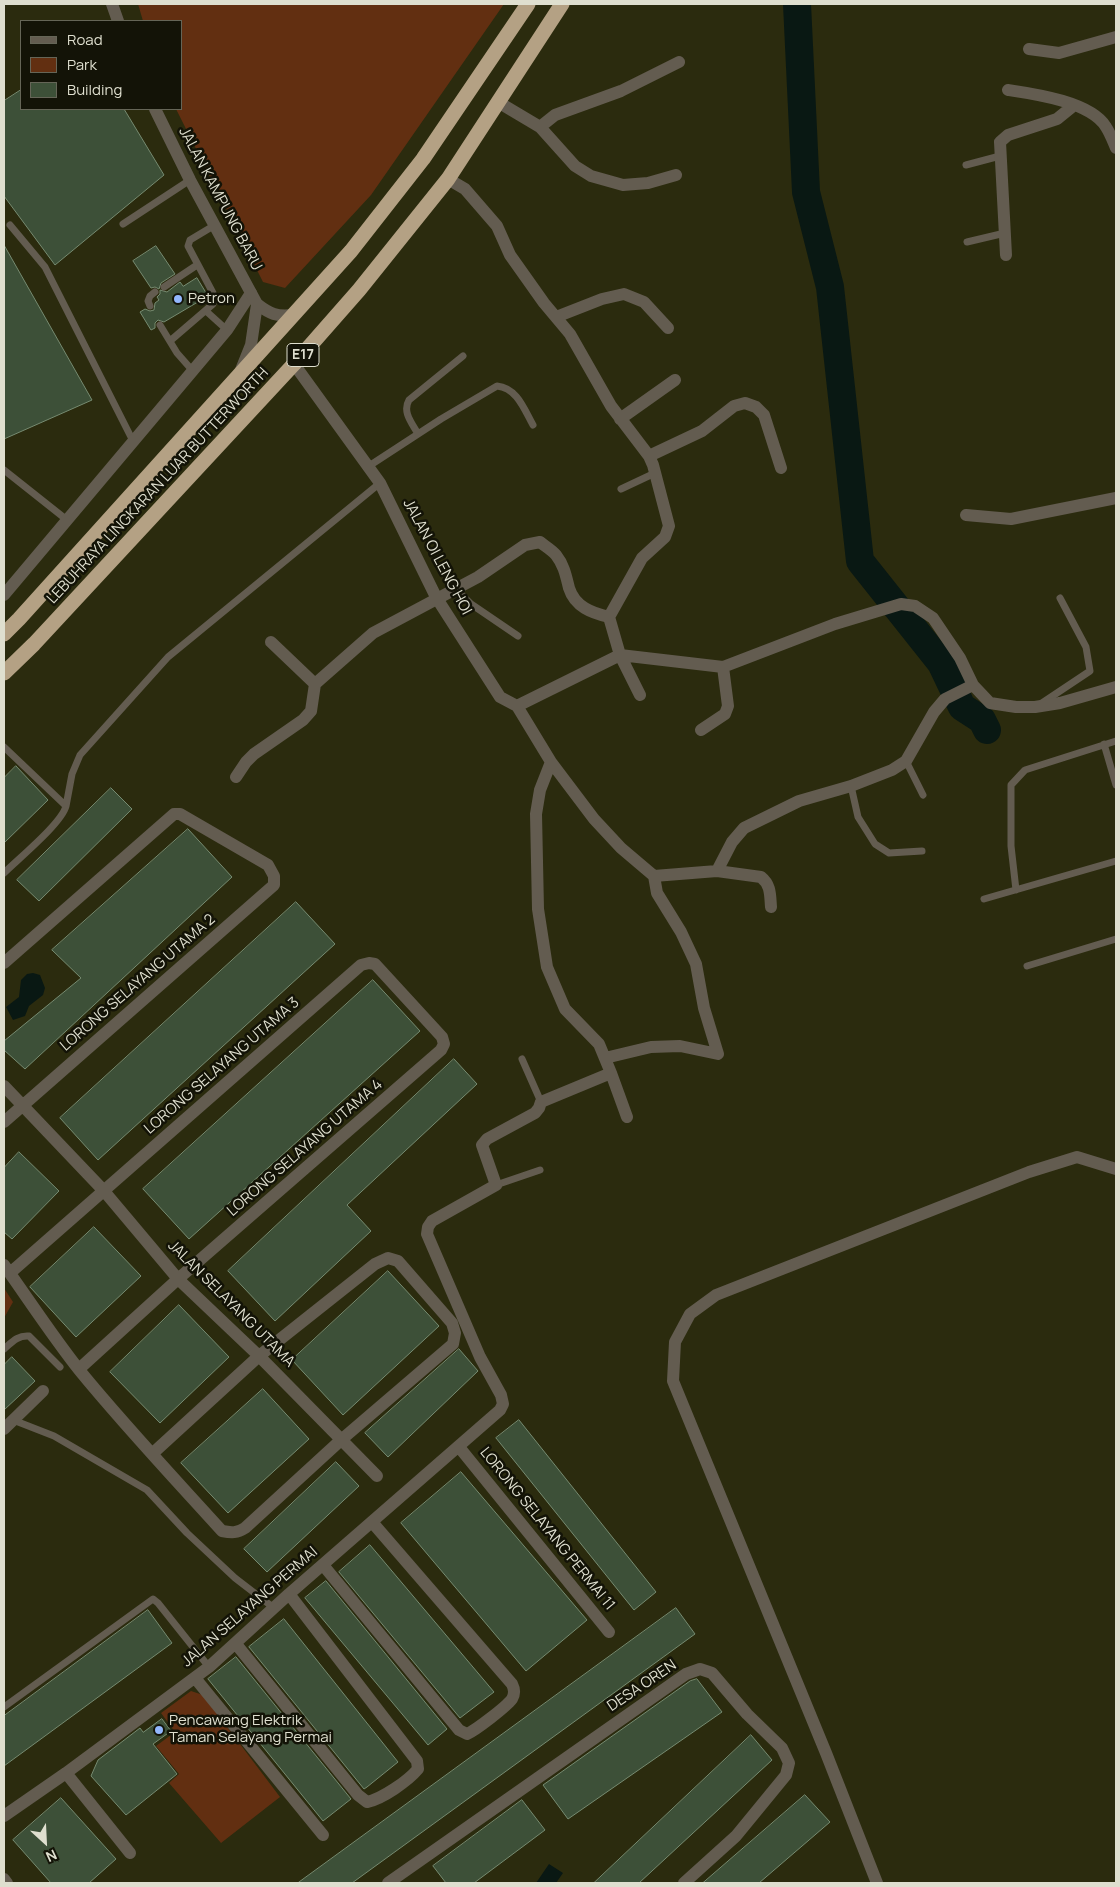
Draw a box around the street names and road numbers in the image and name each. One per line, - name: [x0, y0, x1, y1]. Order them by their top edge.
- street label: JALAN KAMPUNG BARU: [175, 124, 265, 274]
- road number: E17: [287, 344, 319, 366]
- street label: LEBUHRAYA LINGKARAN LUAR BUTTERWORTH: [44, 364, 272, 608]
- street label: JALAN OI LENG HOI: [399, 496, 475, 618]
- street label: LORONG SELAYANG UTAMA 2: [57, 911, 219, 1055]
- street label: LORONG SELAYANG UTAMA 3: [141, 994, 303, 1138]
- street label: LORONG SELAYANG UTAMA 4: [224, 1076, 386, 1220]
- street label: JALAN SELAYANG UTAMA: [164, 1237, 298, 1371]
- street label: LORONG SELAYANG PERMAI 11: [476, 1444, 618, 1614]
- street label: JALAN SELAYANG PERMAI: [178, 1543, 322, 1671]
- street label: DESA OREN: [604, 1656, 680, 1716]

